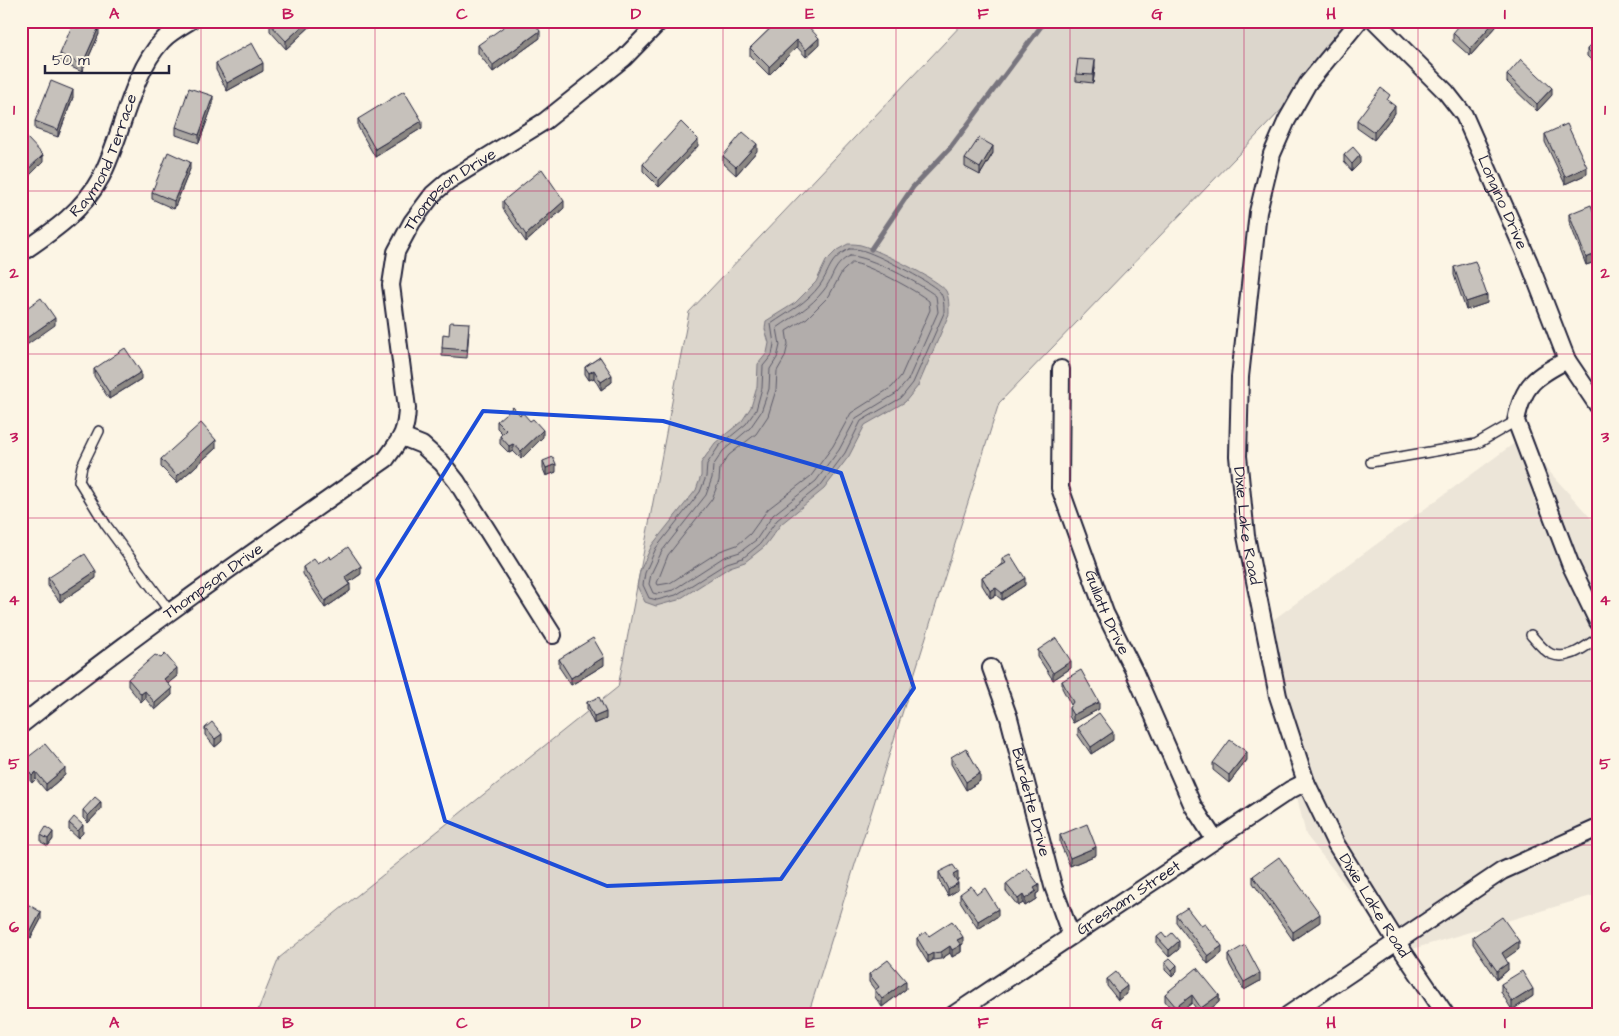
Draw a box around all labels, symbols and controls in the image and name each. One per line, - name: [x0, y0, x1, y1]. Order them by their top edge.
- text: A: [109, 3, 120, 25]
- text: B: [282, 3, 294, 25]
- text: C: [456, 3, 468, 25]
- text: D: [631, 3, 642, 25]
- text: E: [805, 3, 815, 25]
- text: F: [977, 3, 989, 25]
- text: G: [1151, 3, 1163, 25]
- text: H: [1326, 3, 1336, 25]
- text: I: [1504, 3, 1506, 25]
- scale bar: [45, 42, 169, 74]
- text: 50 m: [52, 50, 90, 71]
- street label: Raymond Terrace: [64, 90, 143, 222]
- text: 1: [13, 99, 16, 121]
- text: 1: [1604, 99, 1607, 121]
- street label: Thompson Drive: [398, 143, 501, 235]
- street label: Longino Drive: [1472, 152, 1533, 253]
- text: 2: [8, 262, 19, 284]
- text: 2: [1599, 262, 1610, 284]
- text: 3: [9, 426, 19, 448]
- text: 3: [1600, 426, 1610, 448]
- street label: Dixie Lake Road: [1228, 466, 1266, 586]
- street label: Thompson Drive: [159, 537, 268, 624]
- street label: Gullatt Drive: [1079, 567, 1135, 659]
- text: 4: [9, 589, 20, 611]
- text: 4: [1600, 589, 1611, 611]
- street label: Burdette Drive: [1006, 745, 1056, 859]
- text: 5: [8, 753, 20, 775]
- text: 5: [1599, 753, 1611, 775]
- street label: Dixie Lake Road: [1334, 849, 1415, 962]
- street label: Gresham Street: [1072, 855, 1185, 941]
- text: 6: [9, 916, 19, 938]
- text: 6: [1600, 916, 1610, 938]
- text: A: [109, 1012, 120, 1034]
- text: B: [282, 1012, 294, 1034]
- text: C: [456, 1012, 468, 1034]
- text: D: [631, 1012, 642, 1034]
- text: E: [805, 1012, 815, 1034]
- text: F: [977, 1012, 989, 1034]
- text: G: [1151, 1012, 1163, 1034]
- text: H: [1326, 1012, 1336, 1034]
- text: I: [1504, 1012, 1506, 1034]

